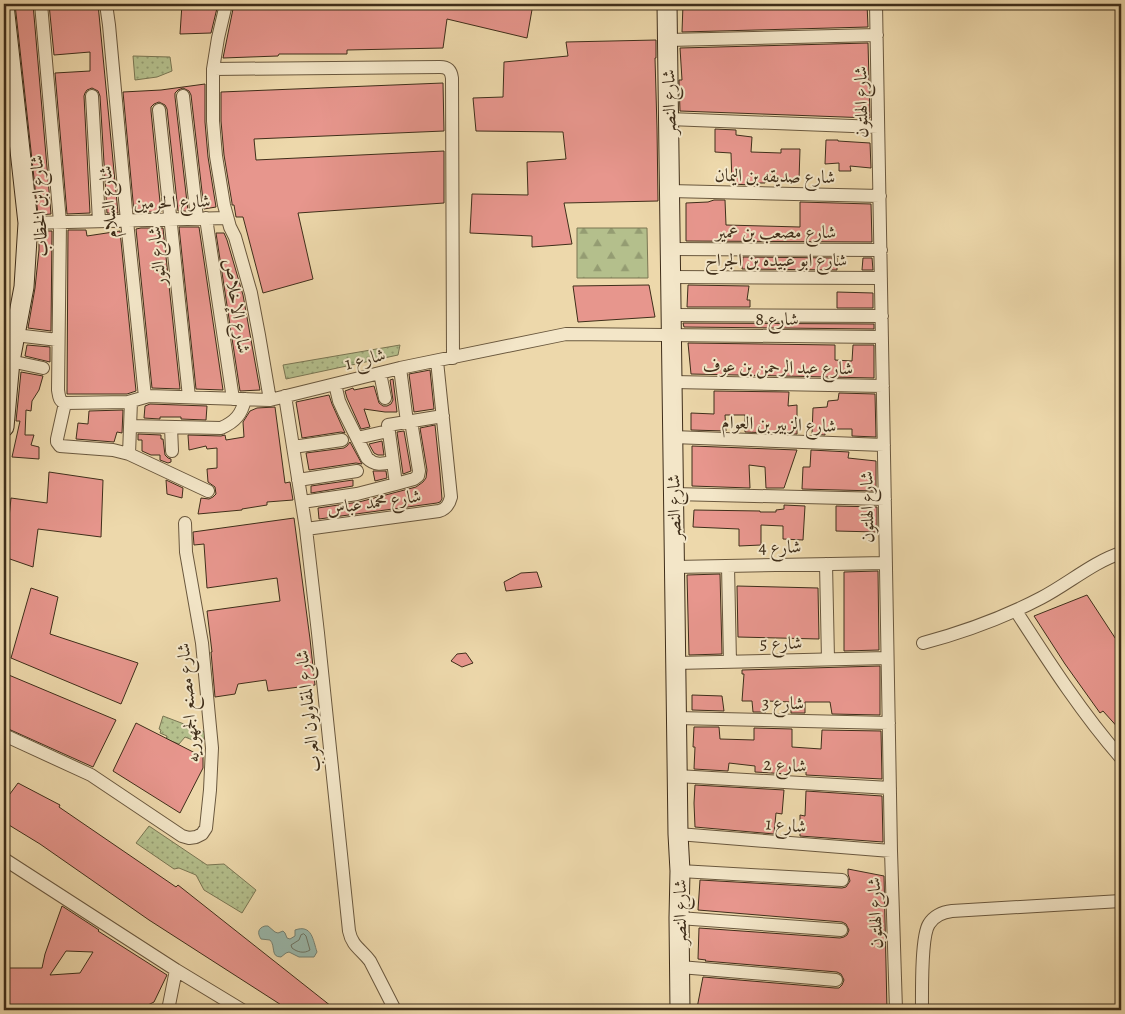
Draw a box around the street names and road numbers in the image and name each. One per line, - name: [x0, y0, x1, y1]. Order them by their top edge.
- street label: شارع الهلتون: [848, 66, 877, 138]
- street label: شارع النصر: [656, 69, 685, 137]
- street label: شارع ابن الخطاب: [24, 154, 57, 257]
- street label: شارع صديقه بن اليمان: [714, 163, 836, 192]
- street label: شارع السلام: [93, 164, 127, 239]
- street label: شارع الحرمين: [133, 189, 211, 218]
- street label: شارع مصعب بن عمير: [714, 220, 836, 247]
- street label: شارع النور: [142, 225, 175, 289]
- street label: شارع ابو عبيده بن الجراح: [705, 248, 847, 276]
- street label: شارع الإخلاص: [215, 257, 256, 355]
- street label: شارع 8: [755, 307, 799, 334]
- street label: شارع 1: [342, 342, 389, 379]
- street label: شارع عبد الرحمن بن عوف: [703, 354, 853, 383]
- street label: شارع الزبير بن العوام: [721, 410, 837, 442]
- street label: شارع الهلتون: [854, 471, 883, 543]
- street label: شارع النصر: [661, 474, 690, 542]
- street label: شارع محمد عباس: [325, 484, 423, 523]
- street label: شارع 4: [758, 535, 802, 562]
- street label: شارع 5: [760, 631, 803, 658]
- street label: شارع مصنع الجمهوريه: [171, 642, 209, 764]
- street label: شارع المقاولون العرب: [290, 648, 329, 773]
- street label: شارع 3: [762, 691, 804, 718]
- street label: شارع 2: [763, 752, 807, 781]
- street label: شارع 1: [764, 811, 807, 842]
- street label: شارع الهلتون: [862, 877, 891, 949]
- street label: شارع النصر: [668, 879, 695, 947]

